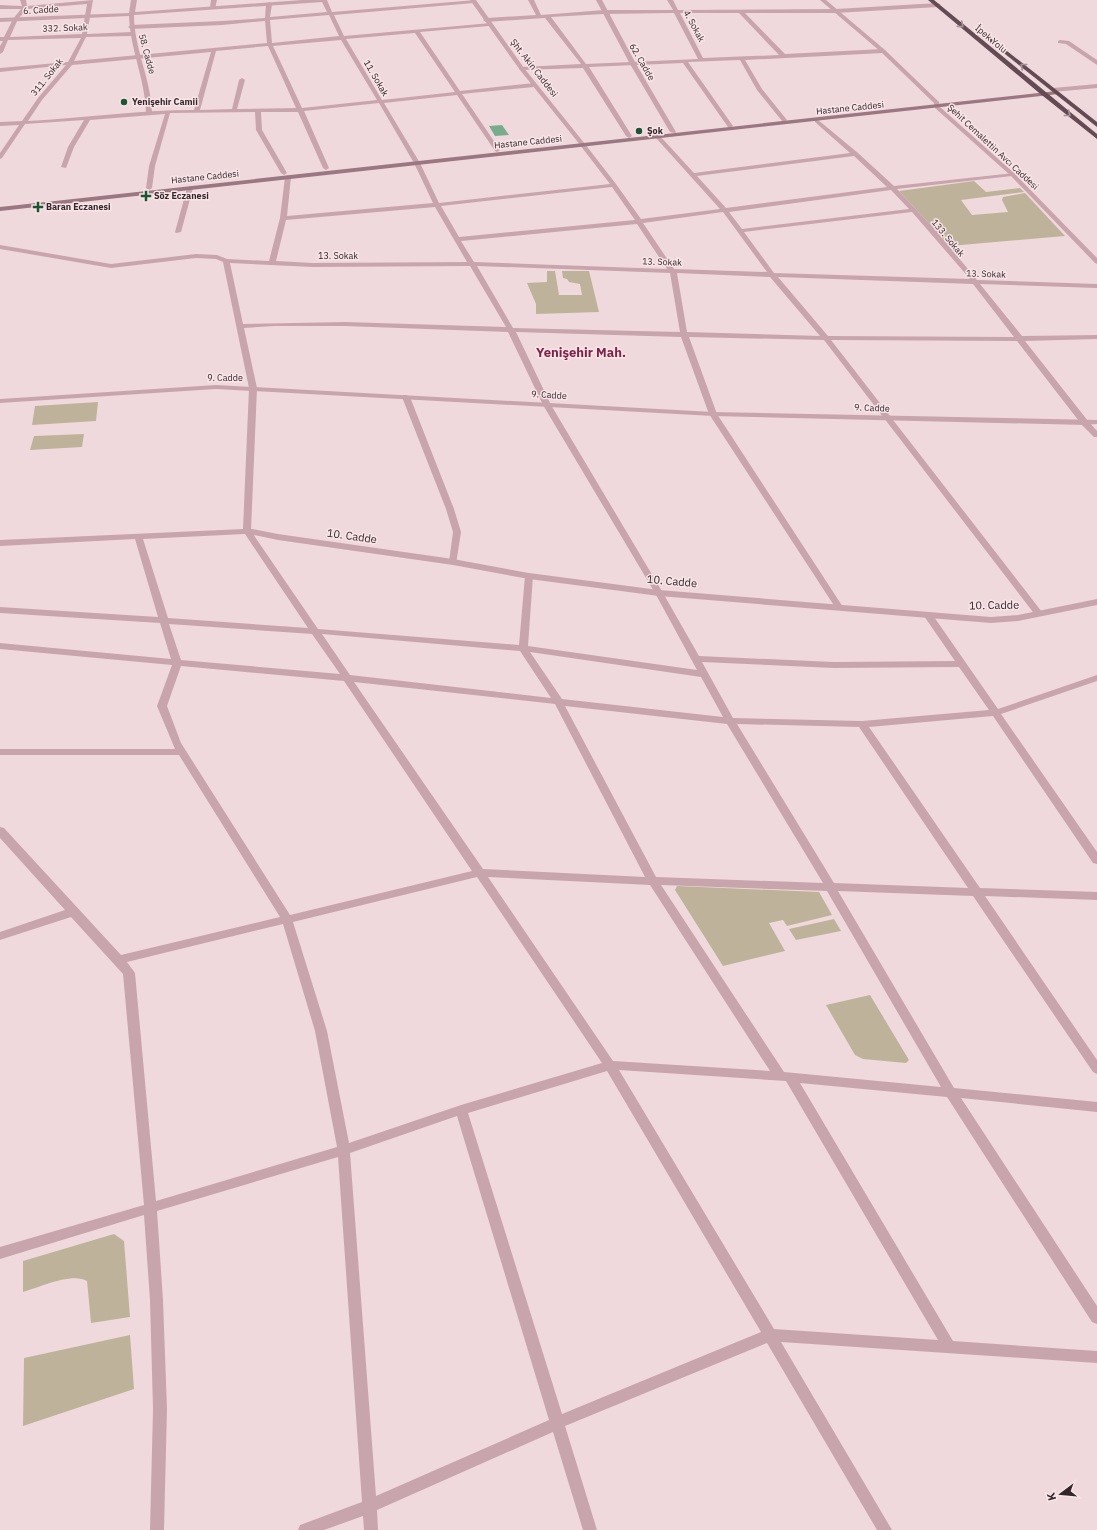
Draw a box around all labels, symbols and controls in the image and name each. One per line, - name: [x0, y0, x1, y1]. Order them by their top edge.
- street label: 6. Cadde: [23, 3, 59, 16]
- street label: 4. Sokak: [681, 8, 708, 44]
- one-way arrow: [956, 20, 964, 27]
- street label: 332. Sokak: [42, 21, 88, 34]
- street label: İpek Yolu: [973, 22, 1009, 55]
- street label: 58. Cadde: [137, 33, 158, 75]
- street label: Şht. Akin Caddesi: [508, 37, 560, 99]
- street label: 62. Cadde: [627, 41, 658, 82]
- street label: 311. Sokak: [28, 55, 65, 98]
- street label: 11. Sokak: [362, 58, 391, 98]
- one-way arrow: [1020, 63, 1027, 70]
- place label: Yenişehir Camii: [132, 96, 198, 107]
- marker: Yenişehir Camii: [119, 97, 129, 107]
- street label: Hastane Caddesi: [816, 98, 884, 117]
- street label: Şehit Cemalettin Avcı Caddesi: [946, 102, 1041, 192]
- one-way arrow: [1064, 109, 1071, 116]
- place label: Şok: [647, 125, 664, 136]
- marker: Şok: [634, 126, 644, 136]
- street label: Hastane Caddesi: [494, 132, 562, 151]
- street label: Hastane Caddesi: [171, 167, 239, 186]
- place label: Söz Eczanesi: [154, 190, 209, 201]
- marker: Söz Eczanesi: [141, 191, 151, 201]
- place label: Baran Eczanesi: [46, 201, 111, 212]
- marker: Baran Eczanesi: [33, 202, 43, 212]
- street label: 133. Sokak: [930, 217, 967, 259]
- street label: 13. Sokak: [318, 250, 358, 261]
- street label: 13. Sokak: [642, 255, 682, 268]
- street label: 13. Sokak: [966, 267, 1006, 280]
- district label: Yenişehir Mah.: [536, 344, 626, 361]
- street label: 9. Cadde: [207, 372, 243, 383]
- street label: 9. Cadde: [531, 388, 567, 401]
- street label: 9. Cadde: [854, 401, 890, 414]
- street label: 10. Cadde: [326, 526, 378, 546]
- street label: 10. Cadde: [646, 572, 698, 590]
- street label: 10. Cadde: [969, 598, 1019, 612]
- north arrow: [1041, 1474, 1081, 1514]
- text: K: [1044, 1491, 1059, 1502]

